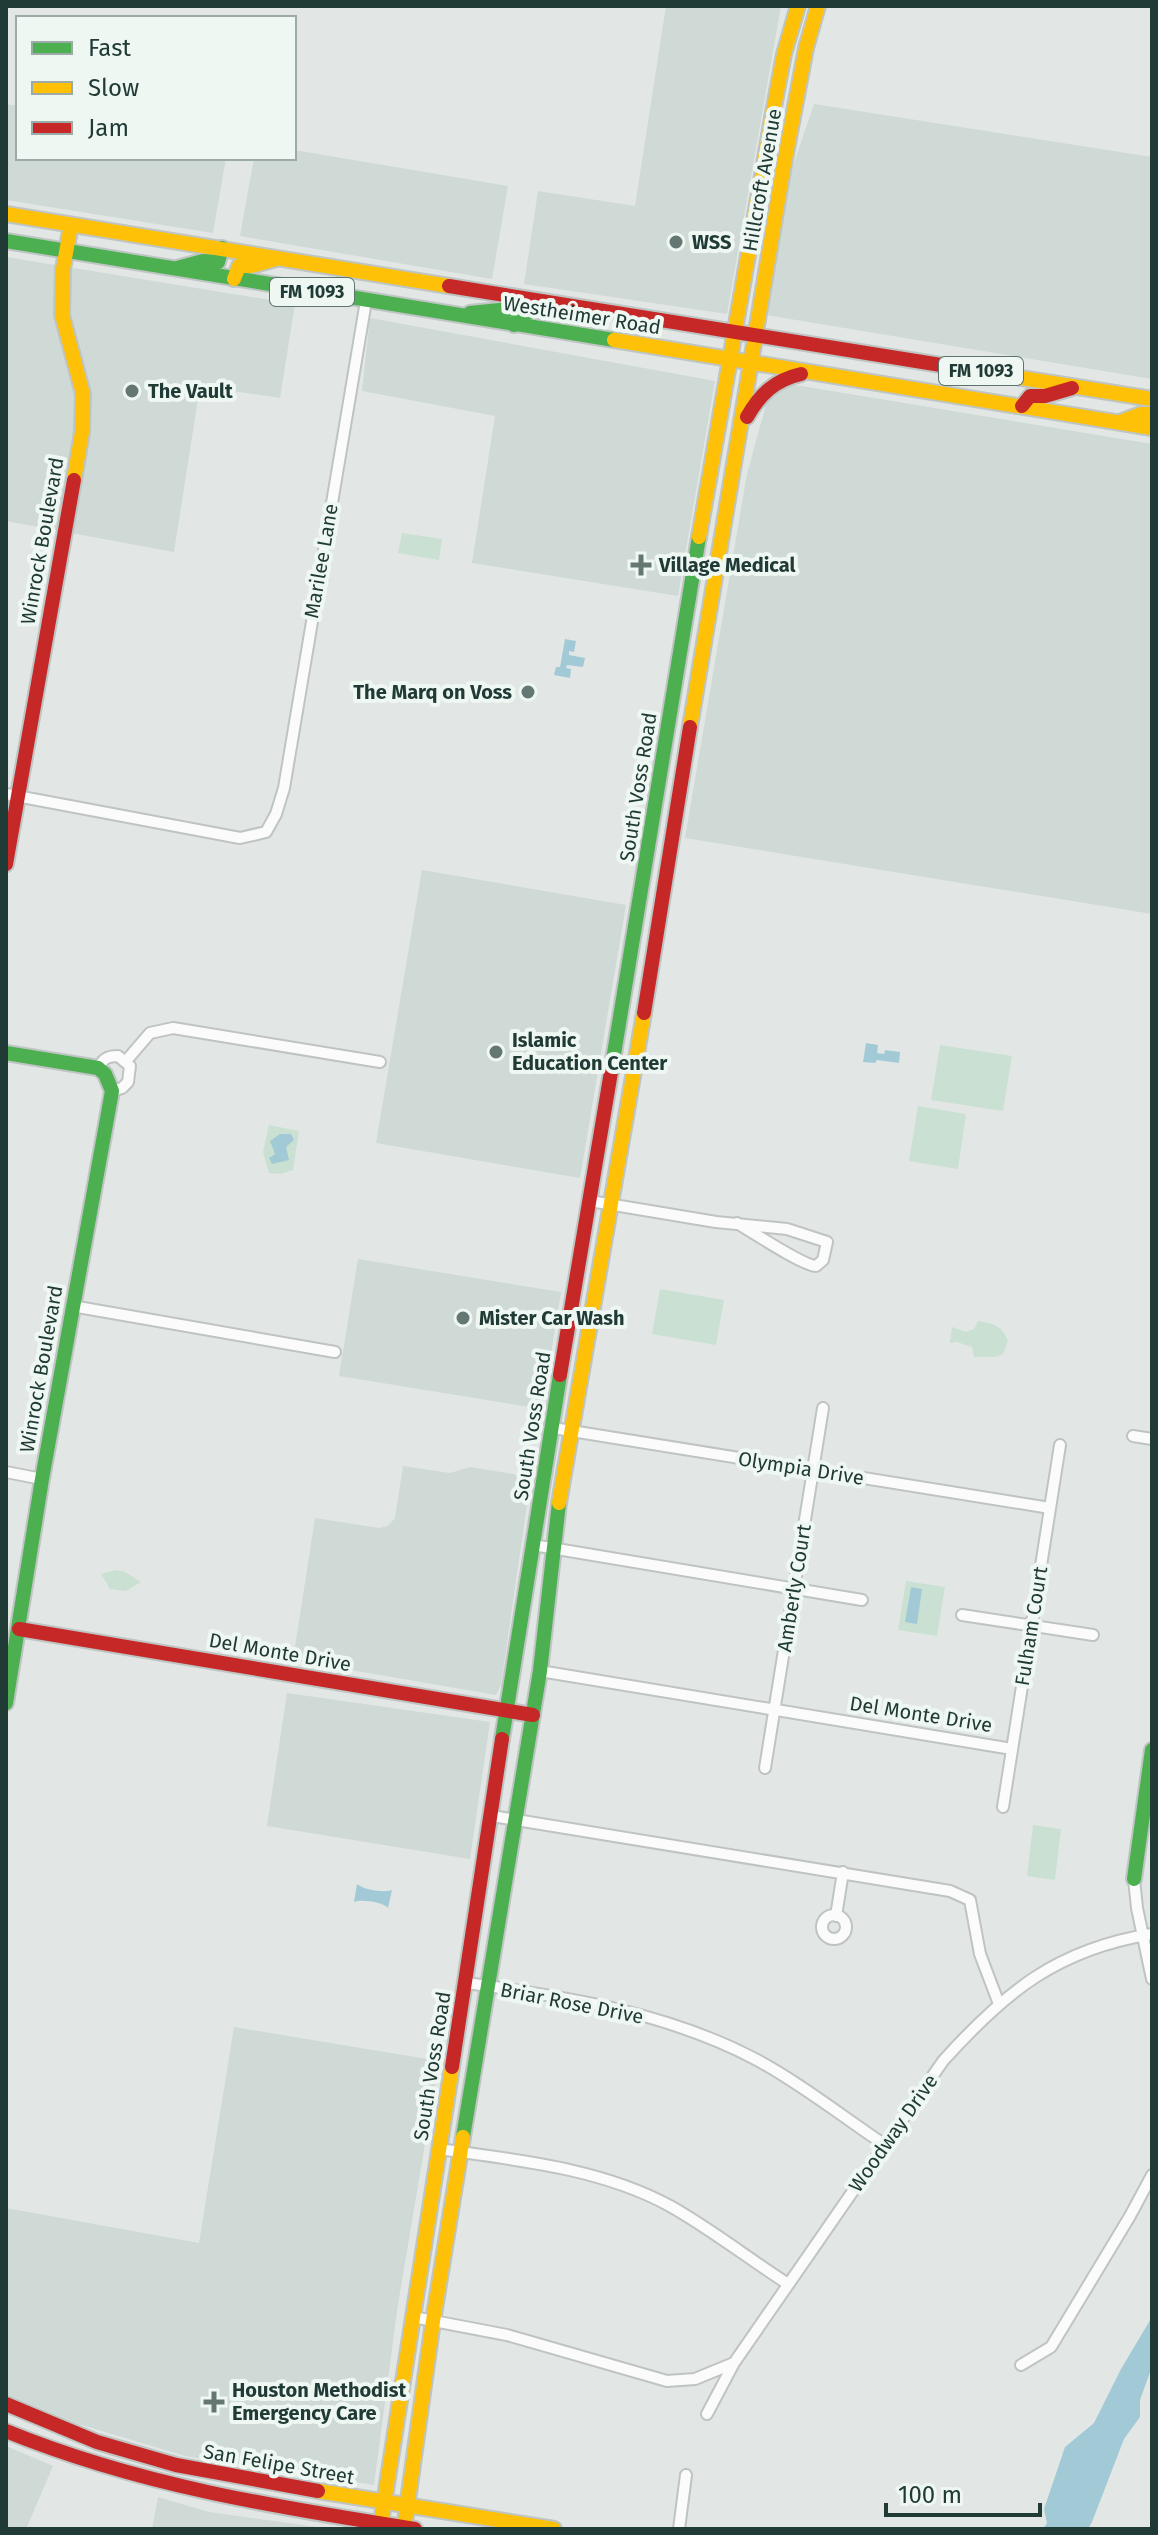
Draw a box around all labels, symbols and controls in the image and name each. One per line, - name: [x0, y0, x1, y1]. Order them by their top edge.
- legend: [16, 16, 296, 160]
- text: Fast: [88, 34, 131, 62]
- text: Slow: [88, 74, 139, 102]
- street label: Hillcroft Avenue: [738, 107, 786, 253]
- text: Jam: [88, 114, 129, 142]
- place label: WSS: [692, 230, 731, 254]
- marker: WSS: [667, 233, 685, 251]
- road number: FM 1093: [270, 278, 354, 306]
- street label: Westheimer Road: [501, 291, 663, 339]
- road number: FM 1093: [939, 357, 1023, 385]
- place label: The Vault: [148, 379, 233, 403]
- marker: The Vault: [123, 382, 141, 400]
- street label: Winrock Boulevard: [15, 456, 69, 626]
- street label: Marilee Lane: [299, 502, 343, 620]
- place label: Village Medical: [658, 553, 795, 577]
- marker: Village Medical: [630, 554, 652, 576]
- place label: The Marq on Voss: [353, 680, 512, 704]
- marker: The Marq on Voss: [519, 683, 537, 701]
- street label: South Voss Road: [614, 711, 662, 863]
- place label: Islamic Education Center: [512, 1028, 668, 1075]
- marker: Islamic Education Center: [487, 1043, 505, 1061]
- street label: Winrock Boulevard: [14, 1284, 68, 1454]
- place label: Mister Car Wash: [479, 1306, 625, 1330]
- marker: Mister Car Wash: [454, 1309, 472, 1327]
- street label: South Voss Road: [508, 1350, 556, 1502]
- street label: Olympia Drive: [736, 1446, 866, 1490]
- street label: Amberly Court: [772, 1522, 816, 1654]
- street label: Fulham Court: [1010, 1564, 1052, 1687]
- street label: Del Monte Drive: [207, 1628, 353, 1676]
- street label: Del Monte Drive: [848, 1691, 994, 1737]
- street label: Briar Rose Drive: [498, 1977, 646, 2029]
- street label: South Voss Road: [408, 1990, 456, 2142]
- street label: Woodway Drive: [843, 2069, 943, 2197]
- place label: Houston Methodist Emergency Care: [232, 2378, 406, 2425]
- marker: Houston Methodist Emergency Care: [203, 2391, 225, 2413]
- street label: San Felipe Street: [202, 2439, 357, 2489]
- scale bar: [886, 2467, 1040, 2517]
- text: 100 m: [898, 2481, 962, 2509]

